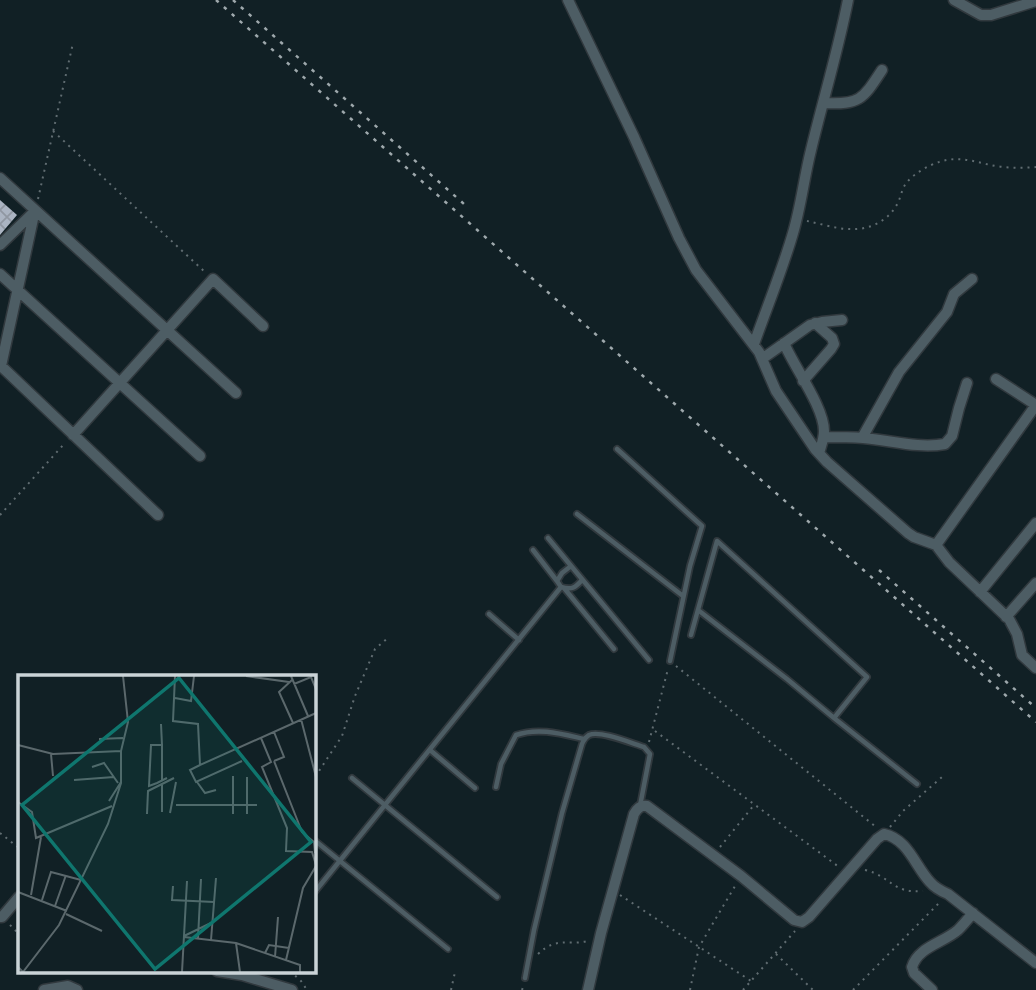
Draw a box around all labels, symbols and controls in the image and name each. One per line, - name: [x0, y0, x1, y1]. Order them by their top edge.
- inset map: [18, 675, 315, 972]

